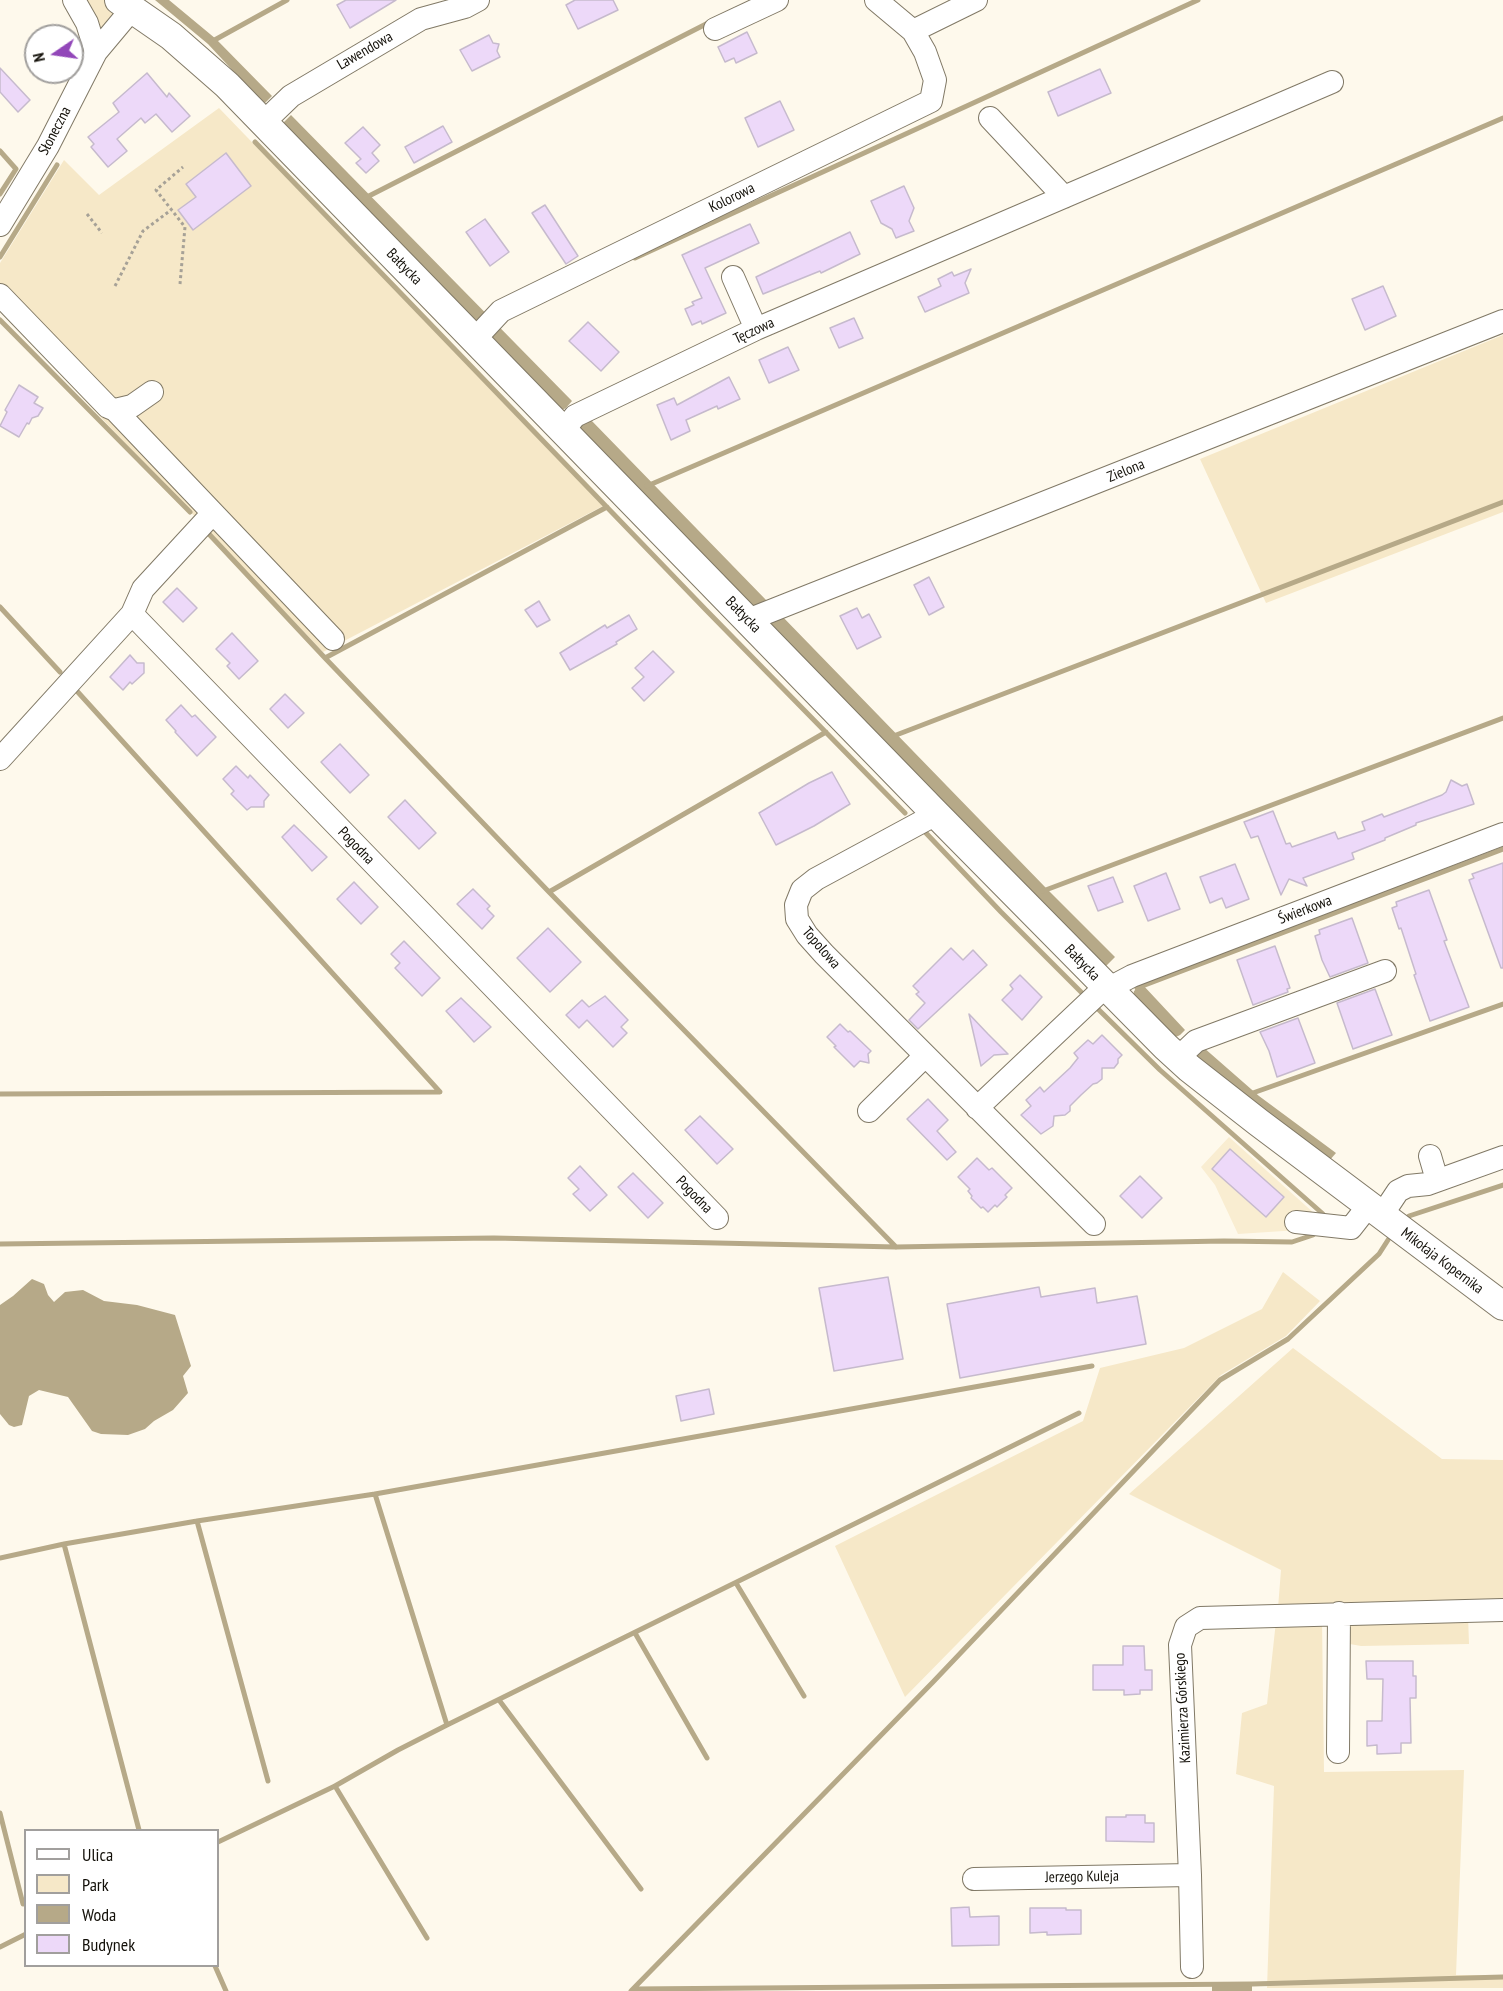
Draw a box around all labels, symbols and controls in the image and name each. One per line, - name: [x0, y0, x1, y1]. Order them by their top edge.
- north arrow: [24, 24, 84, 84]
- street label: Lawendowa: [334, 28, 396, 74]
- text: N: [28, 51, 49, 64]
- street label: Słoneczna: [35, 104, 75, 158]
- street label: Kolorowa: [706, 179, 758, 217]
- street label: Bałtycka: [382, 245, 426, 289]
- street label: Tęczowa: [731, 314, 777, 348]
- street label: Zielona: [1105, 455, 1147, 487]
- street label: Bałtycka: [721, 593, 765, 637]
- street label: Pogodna: [334, 824, 378, 868]
- street label: Świerkowa: [1276, 892, 1334, 928]
- street label: Topolowa: [798, 923, 844, 973]
- street label: Bałtycka: [1060, 941, 1104, 985]
- street label: Pogodna: [672, 1173, 716, 1217]
- street label: Mikołaja Kopernika: [1397, 1224, 1487, 1298]
- street label: Kazimierza Górskiego: [1171, 1652, 1195, 1764]
- legend: [24, 1829, 219, 1967]
- text: Ulica: [82, 1843, 113, 1866]
- street label: Jerzego Kuleja: [1045, 1867, 1119, 1887]
- text: Park: [82, 1873, 109, 1896]
- text: Woda: [82, 1903, 116, 1926]
- text: Budynek: [82, 1933, 135, 1956]

